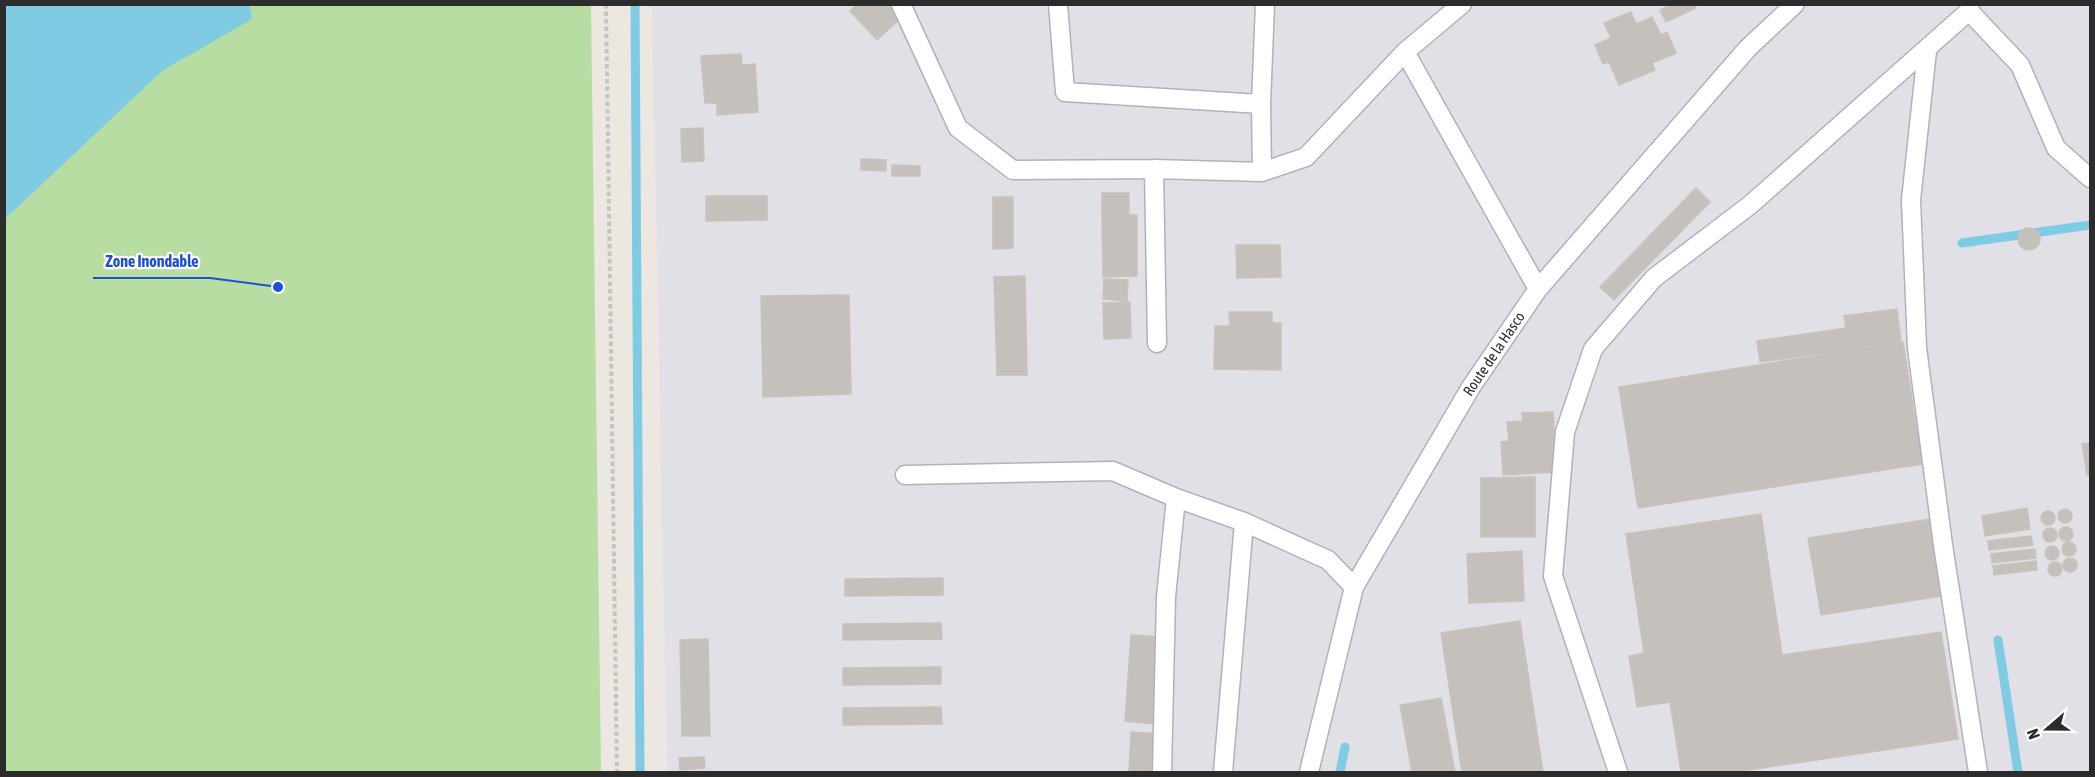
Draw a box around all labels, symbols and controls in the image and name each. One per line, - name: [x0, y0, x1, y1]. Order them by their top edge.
- callout: Zone Inondable: [93, 244, 210, 278]
- text: Zone Inondable: [105, 252, 199, 270]
- street label: Route de la Hasco: [1459, 309, 1528, 399]
- north arrow: [2017, 699, 2077, 759]
- text: N: [2023, 727, 2043, 742]

